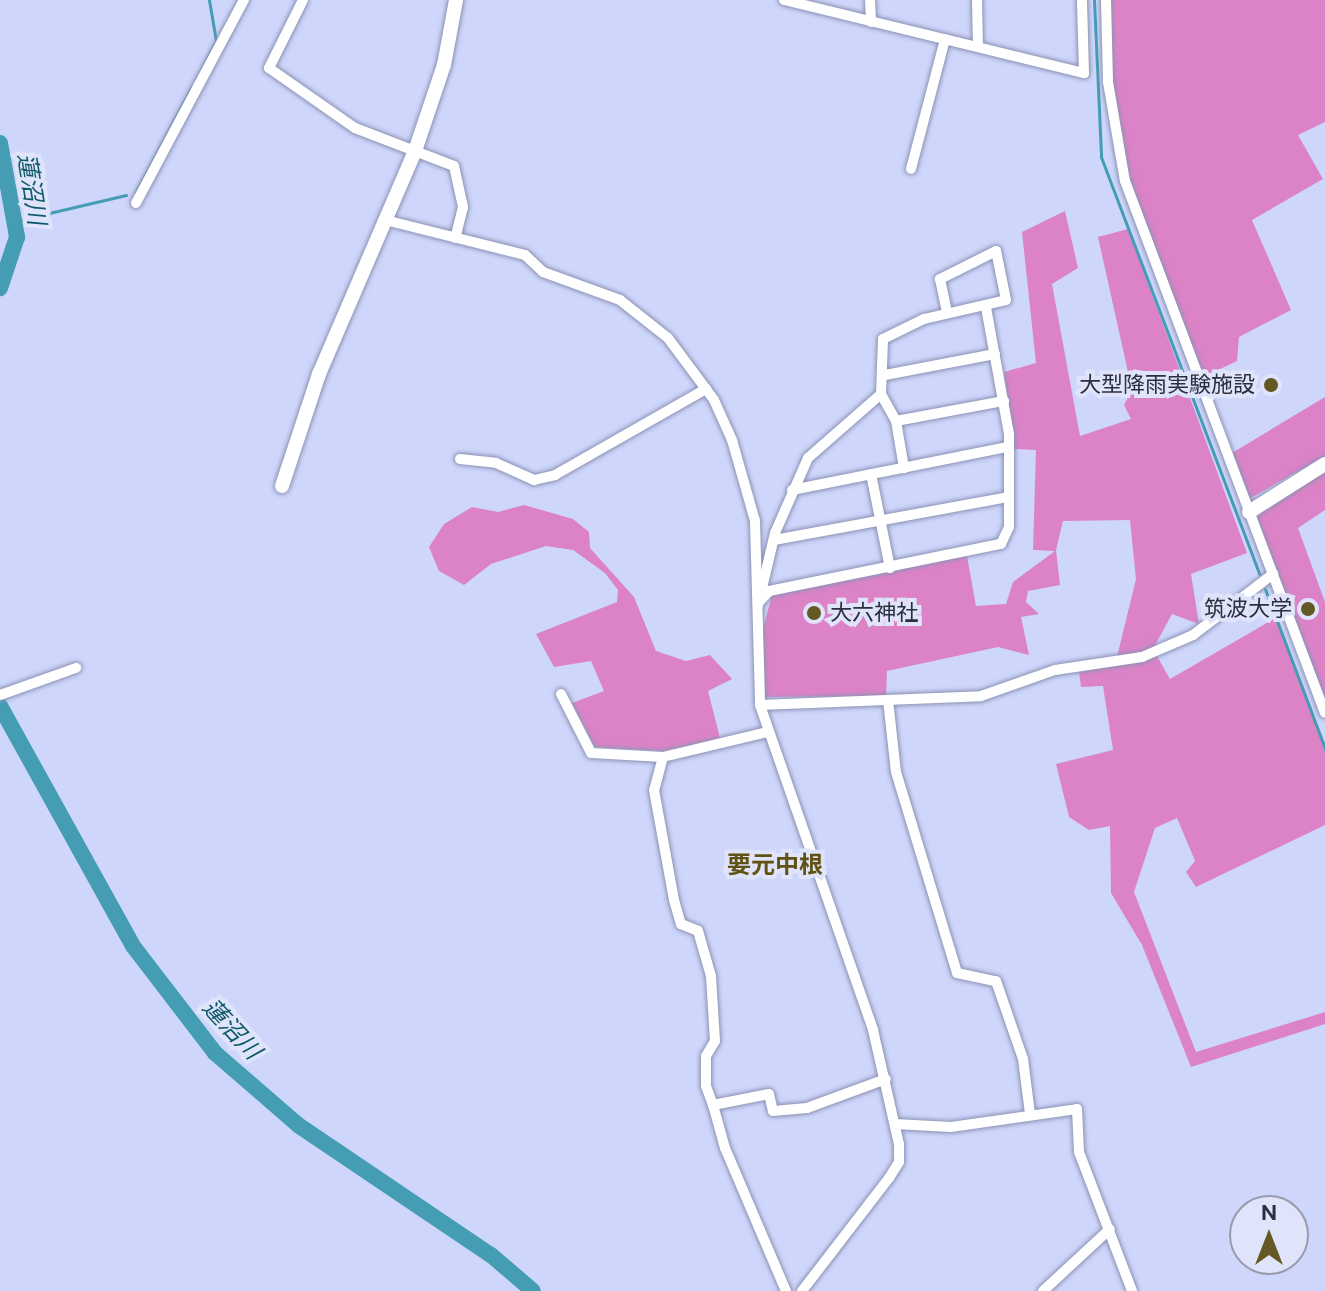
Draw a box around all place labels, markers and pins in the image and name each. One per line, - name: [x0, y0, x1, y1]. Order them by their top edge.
- place label: 大型降雨実験施設: [1079, 372, 1255, 398]
- marker: 大型降雨実験施設: [1262, 376, 1280, 394]
- place label: 筑波大学: [1204, 596, 1292, 622]
- place label: 大六神社: [830, 600, 918, 626]
- marker: 筑波大学: [1299, 600, 1317, 618]
- marker: 大六神社: [805, 604, 823, 622]

